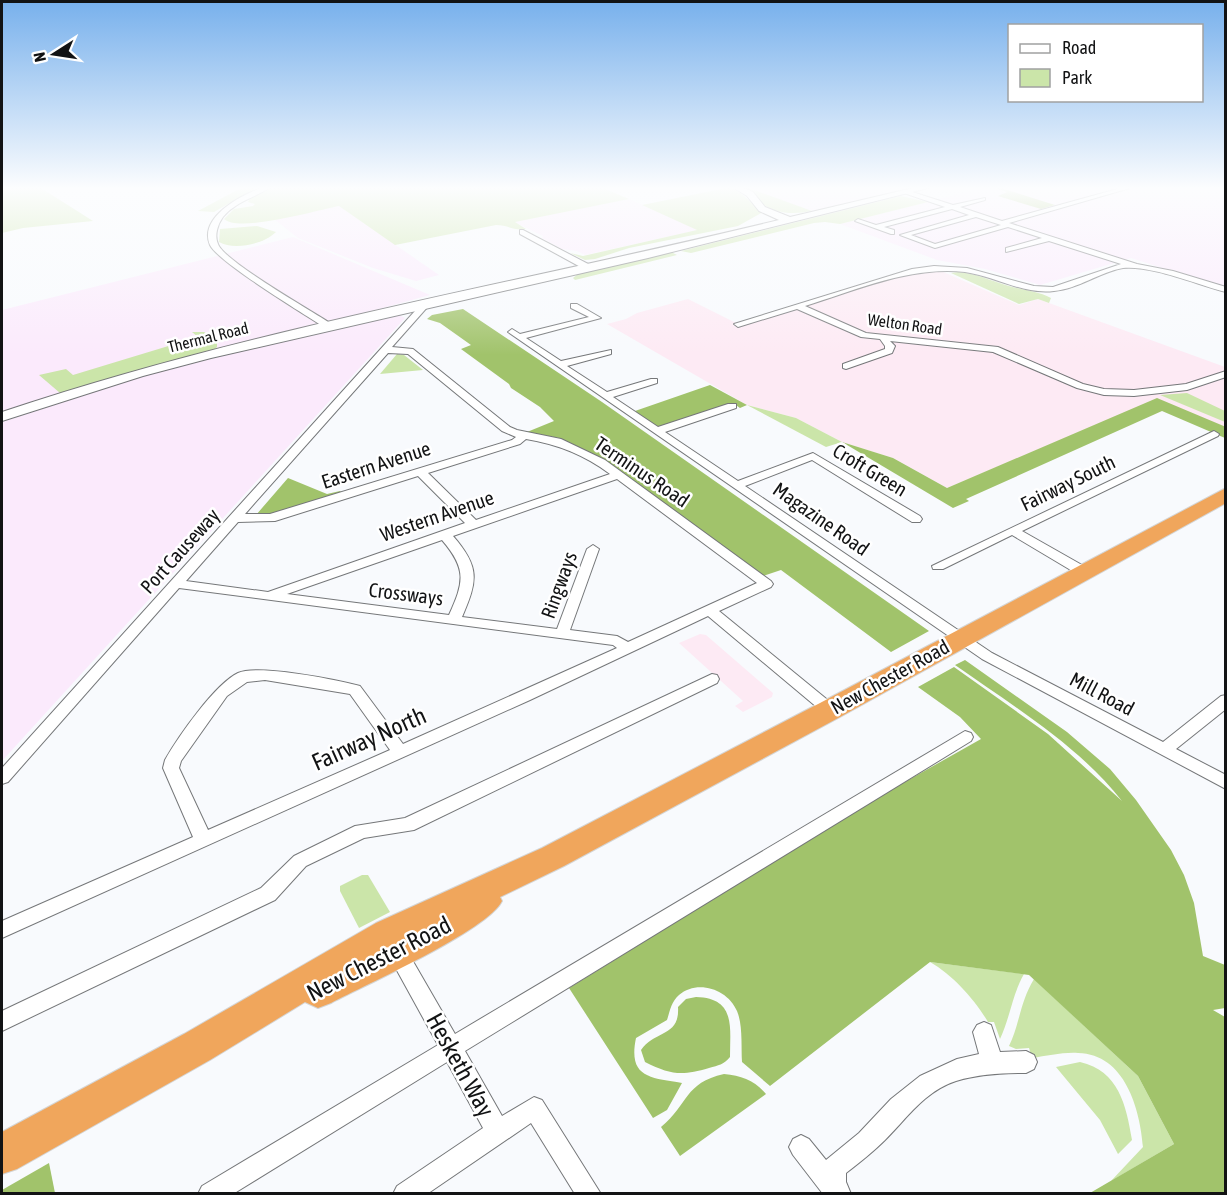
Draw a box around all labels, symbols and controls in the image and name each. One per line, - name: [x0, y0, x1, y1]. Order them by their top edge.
- north arrow: [24, 24, 84, 84]
- legend: [1008, 24, 1203, 102]
- text: Road: [1062, 37, 1096, 58]
- text: N: [30, 51, 49, 64]
- text: Park: [1062, 67, 1092, 88]
- street label: Welton Road: [867, 310, 943, 338]
- street label: Thermal Road: [166, 318, 250, 356]
- street label: Terminus Road: [591, 432, 694, 512]
- street label: Eastern Avenue: [318, 436, 433, 493]
- street label: Croft Green: [829, 438, 912, 501]
- street label: Fairway South: [1017, 450, 1119, 515]
- street label: Magazine Road: [769, 477, 874, 560]
- street label: Western Avenue: [377, 485, 497, 546]
- street label: Port Causeway: [135, 503, 224, 598]
- street label: Ringways: [536, 548, 581, 621]
- street label: Crossways: [368, 578, 445, 609]
- street label: New Chester Road: [827, 635, 953, 719]
- street label: Mill Road: [1066, 667, 1138, 720]
- street label: Fairway North: [307, 701, 430, 776]
- street label: New Chester Road: [302, 911, 455, 1006]
- street label: Hesketh Way: [421, 1008, 500, 1121]

